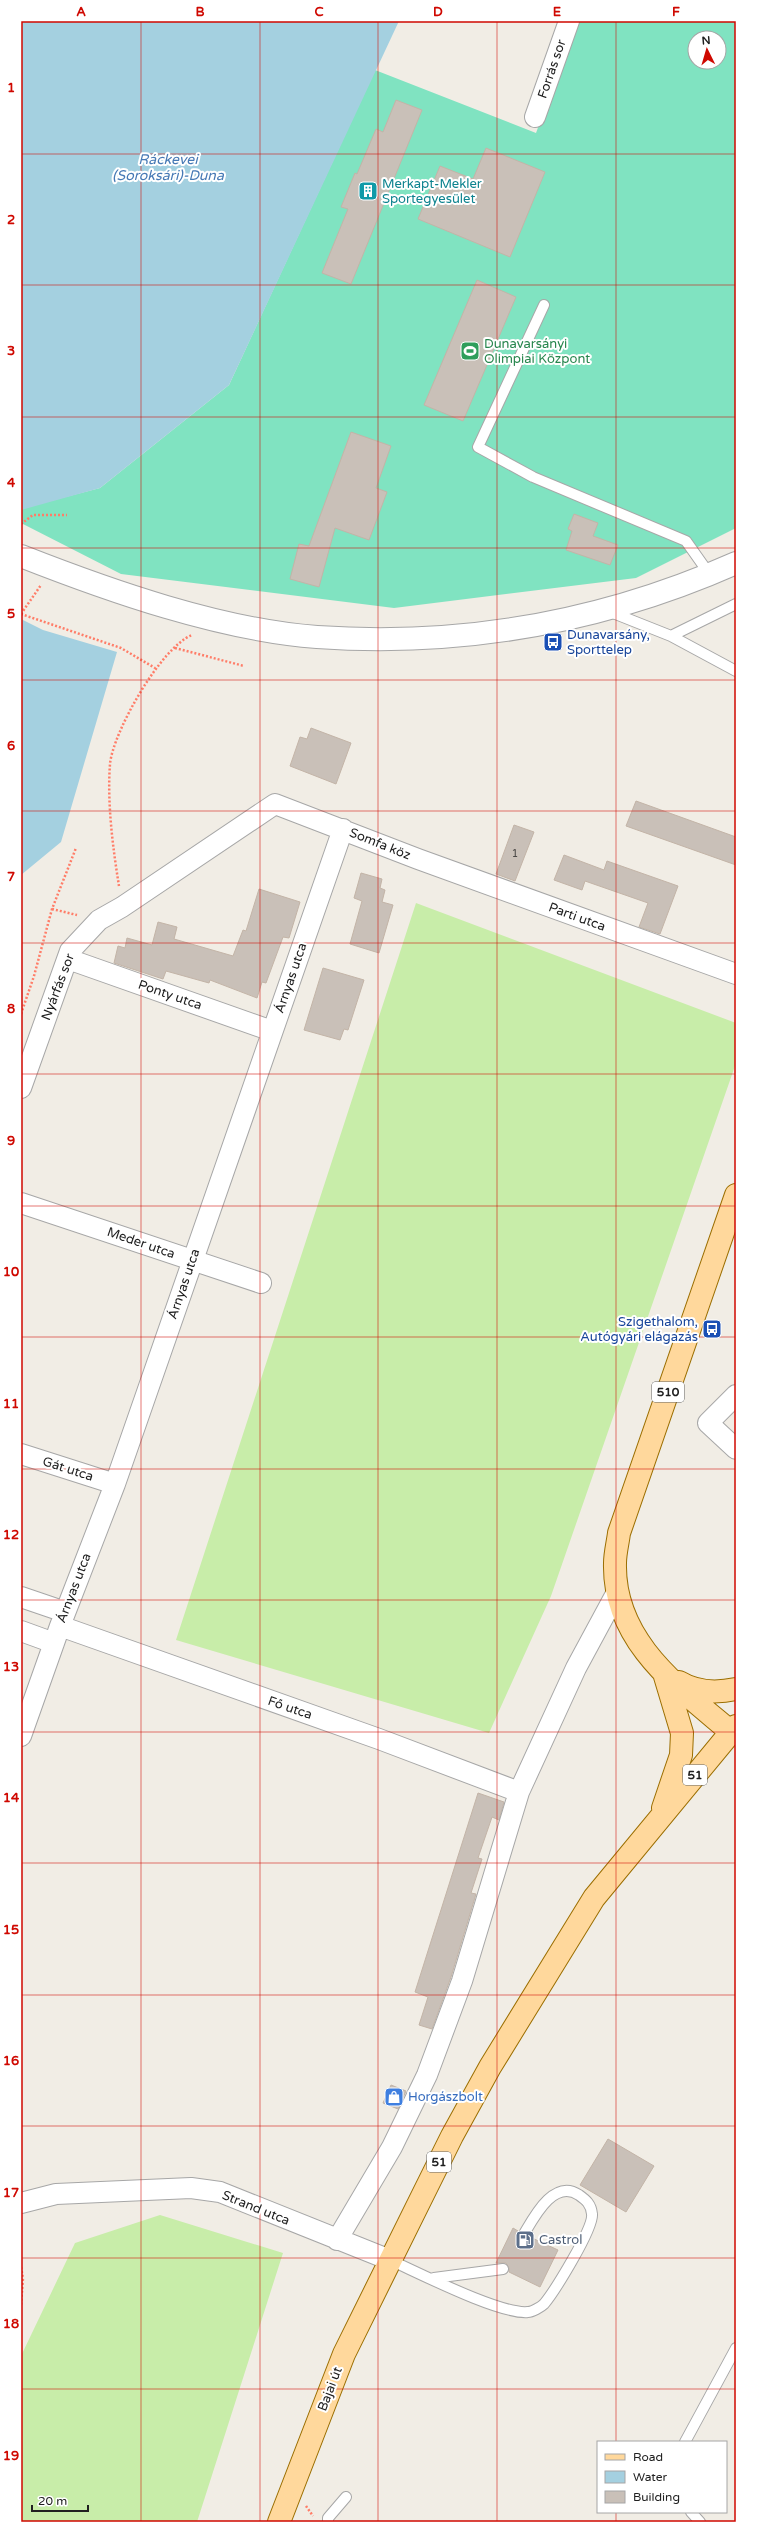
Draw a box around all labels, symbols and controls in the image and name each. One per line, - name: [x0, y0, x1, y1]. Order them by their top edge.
- text: A: [76, 4, 86, 20]
- text: B: [195, 4, 205, 20]
- text: C: [314, 4, 324, 20]
- text: D: [433, 4, 443, 20]
- text: E: [553, 4, 561, 20]
- text: F: [672, 4, 680, 20]
- north arrow: [687, 30, 727, 70]
- text: N: [701, 34, 711, 47]
- street label: Forrás sor: [534, 37, 570, 101]
- text: 1: [7, 80, 15, 96]
- water label: Ráckevei (Soroksári)-Duna: [112, 151, 225, 184]
- place label: Merkapt-Mekler Sportegyesület: [382, 176, 482, 207]
- building icon: Merkapt-Mekler Sportegyesület: [357, 180, 379, 202]
- text: 2: [7, 212, 15, 228]
- place label: Dunavarsányi Olimpiai Központ: [484, 336, 590, 367]
- sports icon: Dunavarsányi Olimpiai Központ: [459, 340, 481, 362]
- text: 3: [7, 343, 15, 359]
- text: 4: [7, 475, 16, 491]
- text: 5: [7, 606, 15, 622]
- place label: Dunavarsány, Sporttelep: [567, 627, 650, 658]
- bus stop icon: Dunavarsány, Sporttelep: [542, 631, 564, 653]
- text: 6: [7, 738, 15, 754]
- street label: Somfa köz: [347, 825, 413, 863]
- house number: 1: [512, 847, 518, 860]
- text: 7: [7, 869, 15, 885]
- street label: Parti utca: [546, 899, 608, 935]
- street label: Árnyas utca: [272, 941, 310, 1015]
- street label: Nyárfás sor: [38, 951, 78, 1023]
- street label: Ponty utca: [136, 977, 204, 1013]
- text: 8: [7, 1001, 15, 1017]
- text: 9: [7, 1133, 15, 1149]
- street label: Meder utca: [105, 1224, 177, 1262]
- street label: Árnyas utca: [165, 1247, 203, 1321]
- text: 10: [3, 1264, 19, 1280]
- place label: Szigethalom, Autógyári elágazás: [580, 1314, 698, 1345]
- bus stop icon: Szigethalom, Autógyári elágazás: [701, 1318, 723, 1340]
- road number: 510: [652, 1382, 684, 1402]
- text: 11: [3, 1396, 19, 1412]
- street label: Gát utca: [41, 1453, 95, 1485]
- text: 12: [3, 1527, 19, 1543]
- street label: Árnyas utca: [53, 1551, 95, 1625]
- text: 13: [3, 1659, 19, 1675]
- street label: Fő utca: [266, 1693, 314, 1723]
- road number: 51: [683, 1765, 707, 1785]
- text: 14: [3, 1790, 20, 1806]
- text: 15: [3, 1922, 19, 1938]
- text: 16: [3, 2053, 19, 2069]
- shop icon: Horgászbolt: [383, 2086, 405, 2108]
- place label: Horgászbolt: [408, 2089, 483, 2105]
- road number: 51: [427, 2152, 451, 2172]
- text: 17: [3, 2185, 19, 2201]
- street label: Strand utca: [220, 2187, 292, 2229]
- fuel station icon: Castrol: [514, 2229, 536, 2251]
- place label: Castrol: [539, 2232, 582, 2248]
- text: 18: [3, 2316, 19, 2332]
- street label: Bajai út: [314, 2364, 346, 2414]
- legend: [597, 2441, 727, 2513]
- text: 19: [3, 2448, 19, 2464]
- text: Road: [633, 2450, 663, 2464]
- text: Water: [633, 2470, 668, 2484]
- scale bar: [32, 2487, 88, 2513]
- text: Building: [633, 2490, 680, 2504]
- text: 20 m: [38, 2494, 67, 2508]

